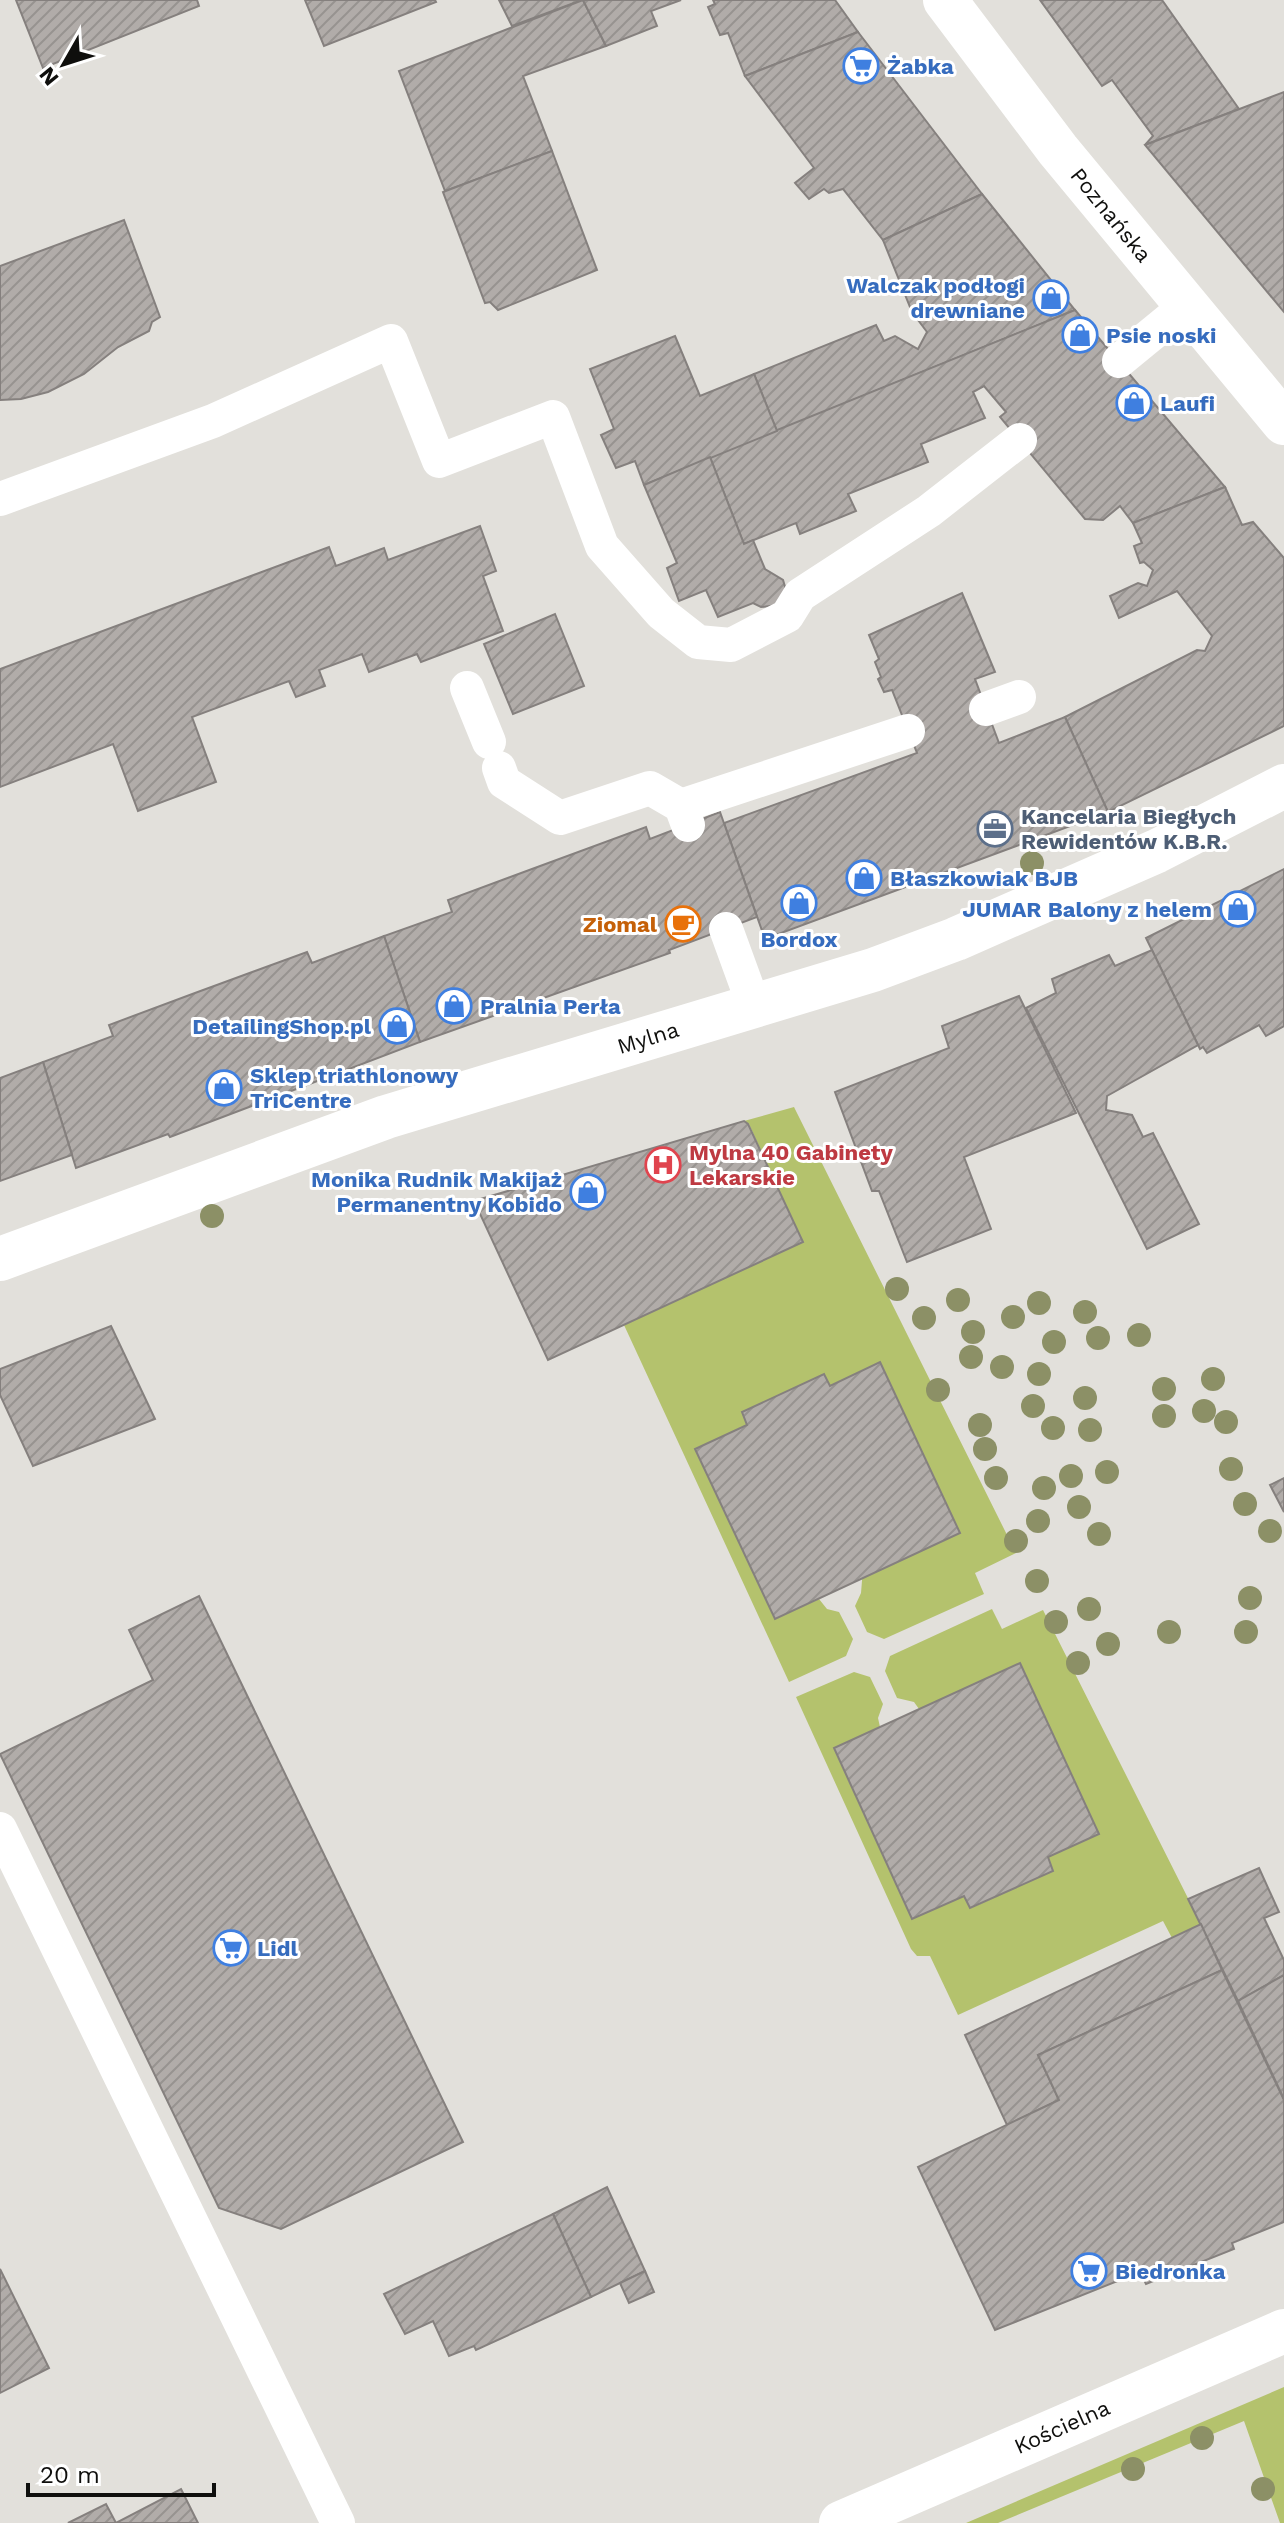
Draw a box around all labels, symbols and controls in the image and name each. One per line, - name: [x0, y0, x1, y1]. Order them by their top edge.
- north arrow: [24, 24, 104, 104]
- supermarket icon: Żabka: [842, 47, 880, 85]
- place label: Żabka: [887, 54, 954, 79]
- text: N: [34, 62, 64, 90]
- street label: Poznańska: [1065, 163, 1157, 267]
- place label: Walczak podłogi drewniane: [846, 273, 1025, 323]
- shop icon: Walczak podłogi drewniane: [1032, 279, 1070, 317]
- shop icon: Psie noski: [1061, 316, 1099, 354]
- place label: Psie noski: [1106, 323, 1216, 348]
- shop icon: Laufi: [1115, 384, 1153, 422]
- place label: Laufi: [1160, 391, 1215, 416]
- place label: Kancelaria Biegłych Rewidentów K.B.R.: [1021, 804, 1236, 854]
- office icon: Kancelaria Biegłych Rewidentów K.B.R.: [976, 810, 1014, 848]
- shop icon: Błaszkowiak BJB: [845, 859, 883, 897]
- place label: Błaszkowiak BJB: [890, 866, 1078, 891]
- shop icon: Bordox: [780, 884, 818, 922]
- shop icon: JUMAR Balony z helem: [1219, 890, 1257, 928]
- place label: JUMAR Balony z helem: [962, 897, 1212, 922]
- cafe icon: Ziomal: [664, 905, 702, 943]
- place label: Ziomal: [583, 912, 658, 937]
- place label: Bordox: [761, 927, 837, 952]
- shop icon: Pralnia Perła: [435, 987, 473, 1025]
- place label: Pralnia Perła: [480, 994, 621, 1019]
- shop icon: DetailingShop.pl: [378, 1007, 416, 1045]
- place label: DetailingShop.pl: [192, 1014, 372, 1039]
- street label: Mylna: [614, 1017, 682, 1059]
- place label: Sklep triathlonowy TriCentre: [250, 1063, 459, 1113]
- shop icon: Sklep triathlonowy TriCentre: [205, 1069, 243, 1107]
- place label: Mylna 40 Gabinety Lekarskie: [689, 1140, 893, 1190]
- hospital icon: Mylna 40 Gabinety Lekarskie: [644, 1146, 682, 1184]
- place label: Monika Rudnik Makijaż Permanentny Kobido: [311, 1167, 562, 1217]
- shop icon: Monika Rudnik Makijaż Permanentny Kobido: [569, 1173, 607, 1211]
- supermarket icon: Lidl: [212, 1929, 250, 1967]
- place label: Lidl: [257, 1936, 298, 1961]
- supermarket icon: Biedronka: [1070, 2252, 1108, 2290]
- place label: Biedronka: [1115, 2259, 1226, 2284]
- street label: Kościelna: [1010, 2395, 1114, 2459]
- scale bar: [28, 2447, 214, 2497]
- text: 20 m: [40, 2461, 100, 2489]

